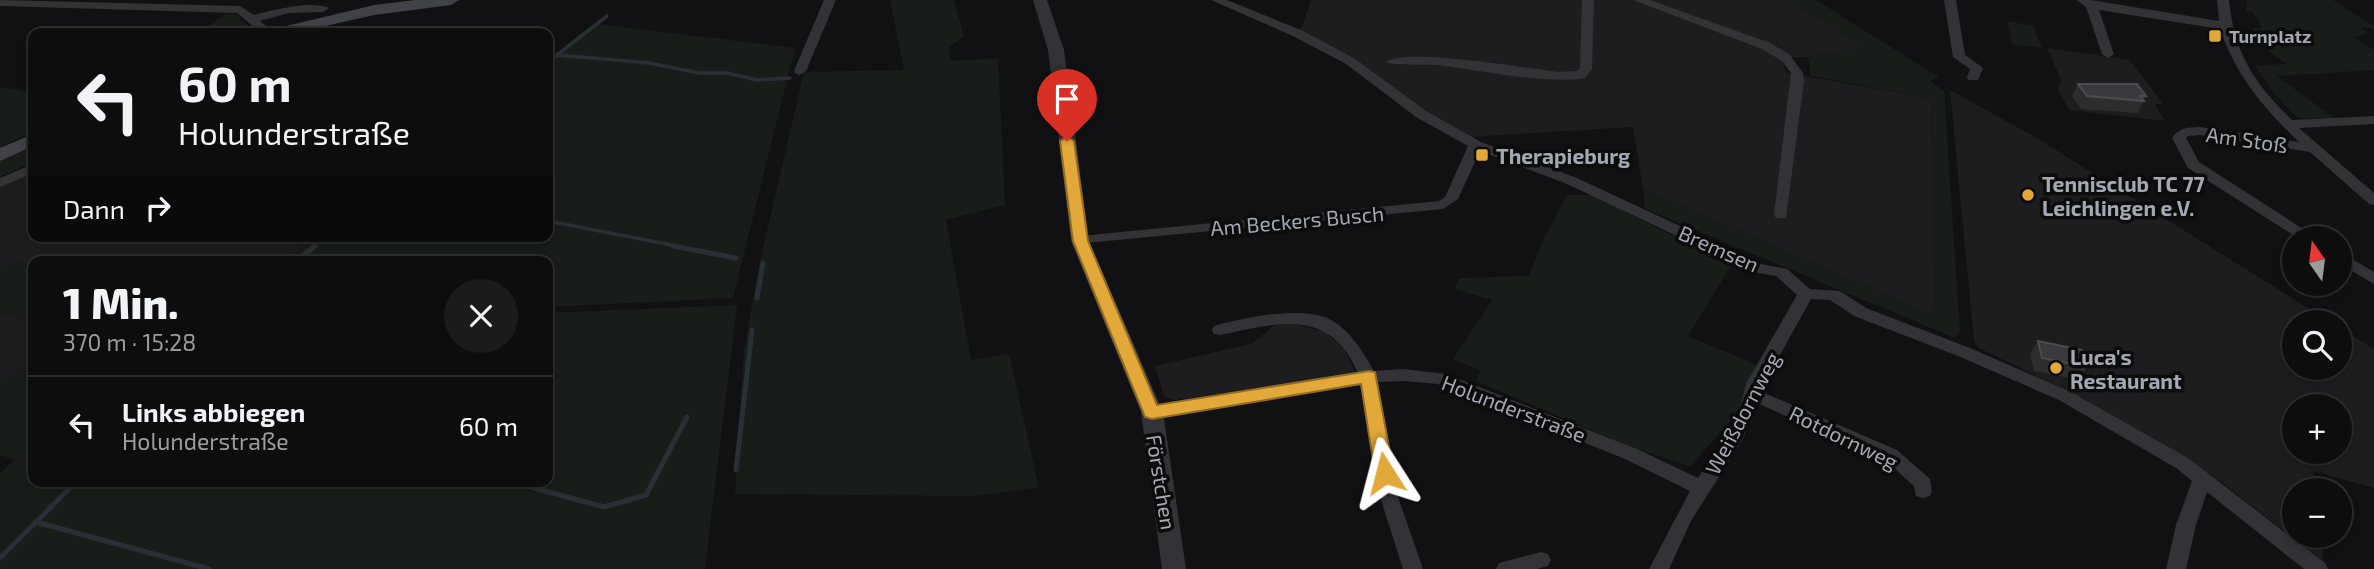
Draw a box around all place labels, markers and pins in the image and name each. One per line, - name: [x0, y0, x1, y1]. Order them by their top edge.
- place label: Turnplatz: [2229, 25, 2311, 47]
- marker: Turnplatz: [2207, 28, 2223, 44]
- pin: [1037, 69, 1097, 141]
- place label: Therapieburg: [1496, 143, 1630, 168]
- marker: Therapieburg: [1474, 147, 1490, 163]
- place label: Tennisclub TC 77 Leichlingen e.V.: [2042, 171, 2205, 220]
- marker: Tennisclub TC 77 Leichlingen e.V.: [2020, 187, 2036, 203]
- place label: Luca's Restaurant: [2070, 344, 2182, 393]
- marker: Luca's Restaurant: [2048, 360, 2064, 376]

